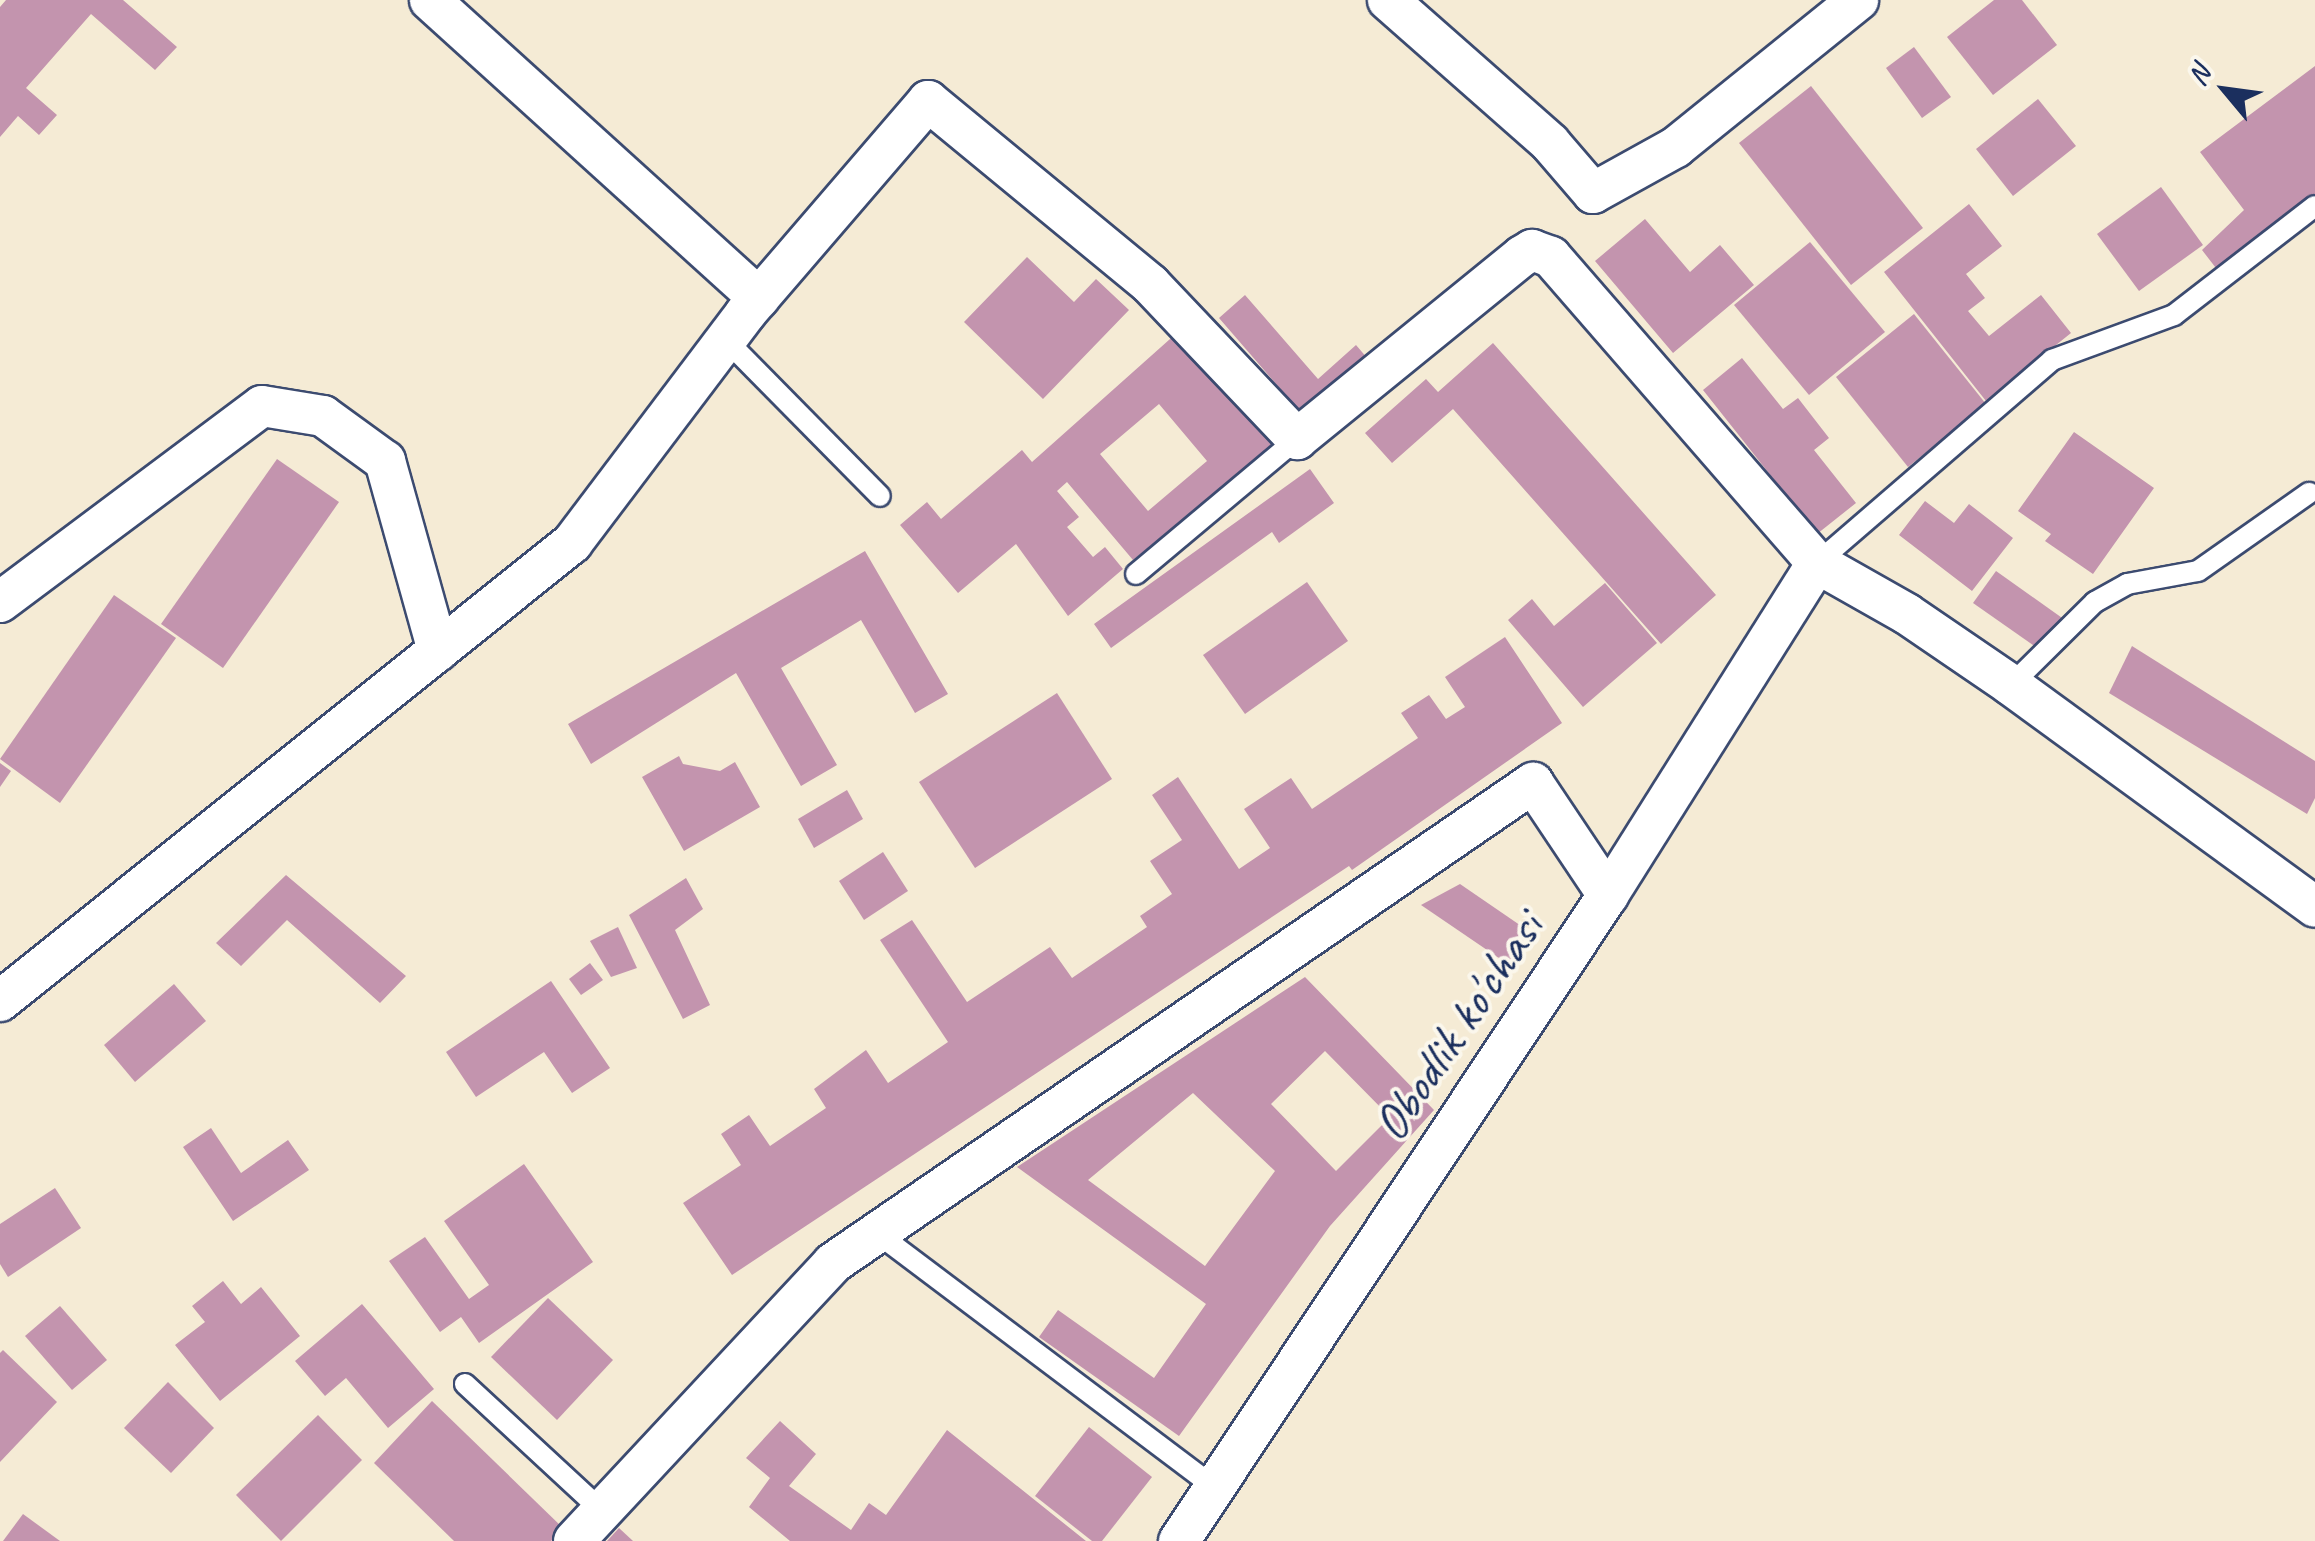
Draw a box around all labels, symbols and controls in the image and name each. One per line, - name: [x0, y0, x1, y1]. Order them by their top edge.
- north arrow: [2175, 40, 2275, 140]
- text: N: [2179, 59, 2218, 91]
- street label: Obodlik ko'chasi: [1360, 900, 1556, 1152]

